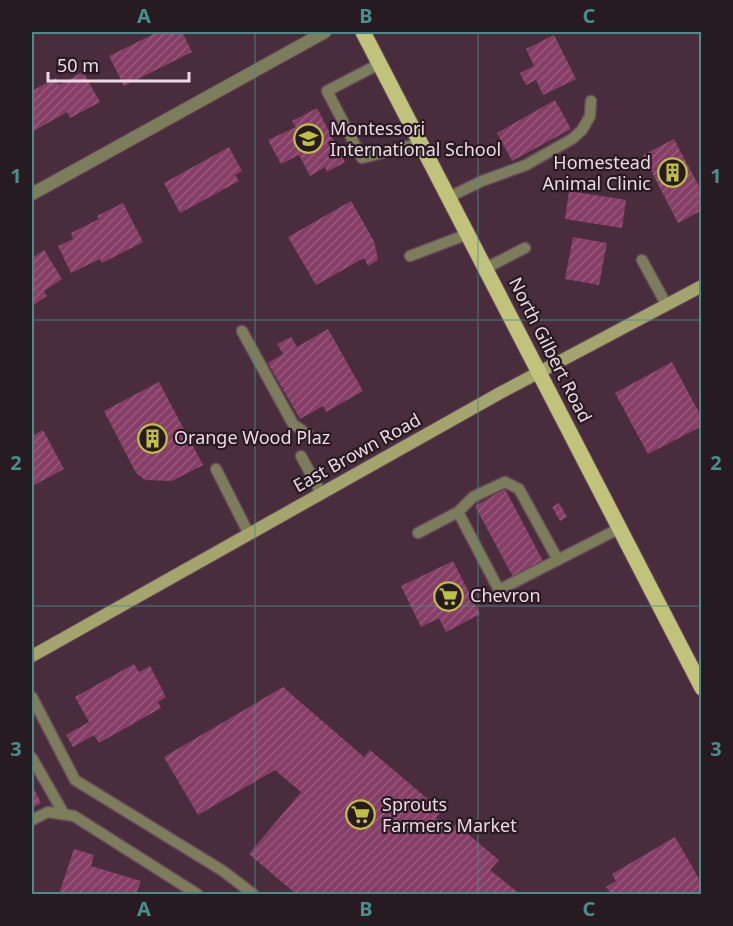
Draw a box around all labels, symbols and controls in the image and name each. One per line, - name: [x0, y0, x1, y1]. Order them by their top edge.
- text: A: [137, 2, 151, 29]
- text: B: [359, 2, 373, 29]
- text: C: [583, 2, 596, 29]
- scale bar: [48, 45, 189, 83]
- text: 50 m: [57, 53, 99, 77]
- place label: Montessori International School: [330, 116, 501, 161]
- school or university icon: Montessori International School: [293, 123, 325, 155]
- place label: Homestead Animal Clinic: [542, 150, 651, 195]
- building icon: Homestead Animal Clinic: [656, 157, 688, 189]
- text: 1: [10, 162, 22, 189]
- text: 1: [710, 162, 722, 189]
- street label: North Gilbert Road: [504, 273, 598, 426]
- street label: East Brown Road: [288, 407, 425, 497]
- building icon: Orange Wood Plaz: [137, 422, 169, 454]
- place label: Orange Wood Plaz: [174, 425, 330, 449]
- text: 2: [10, 449, 22, 476]
- text: 2: [710, 449, 722, 476]
- supermarket icon: Chevron: [433, 580, 465, 612]
- place label: Chevron: [470, 583, 541, 607]
- text: 3: [10, 735, 22, 762]
- text: 3: [710, 735, 722, 762]
- place label: Sprouts Farmers Market: [382, 792, 517, 837]
- supermarket icon: Sprouts Farmers Market: [345, 799, 377, 831]
- text: A: [137, 895, 151, 922]
- text: B: [359, 895, 373, 922]
- text: C: [583, 895, 596, 922]

